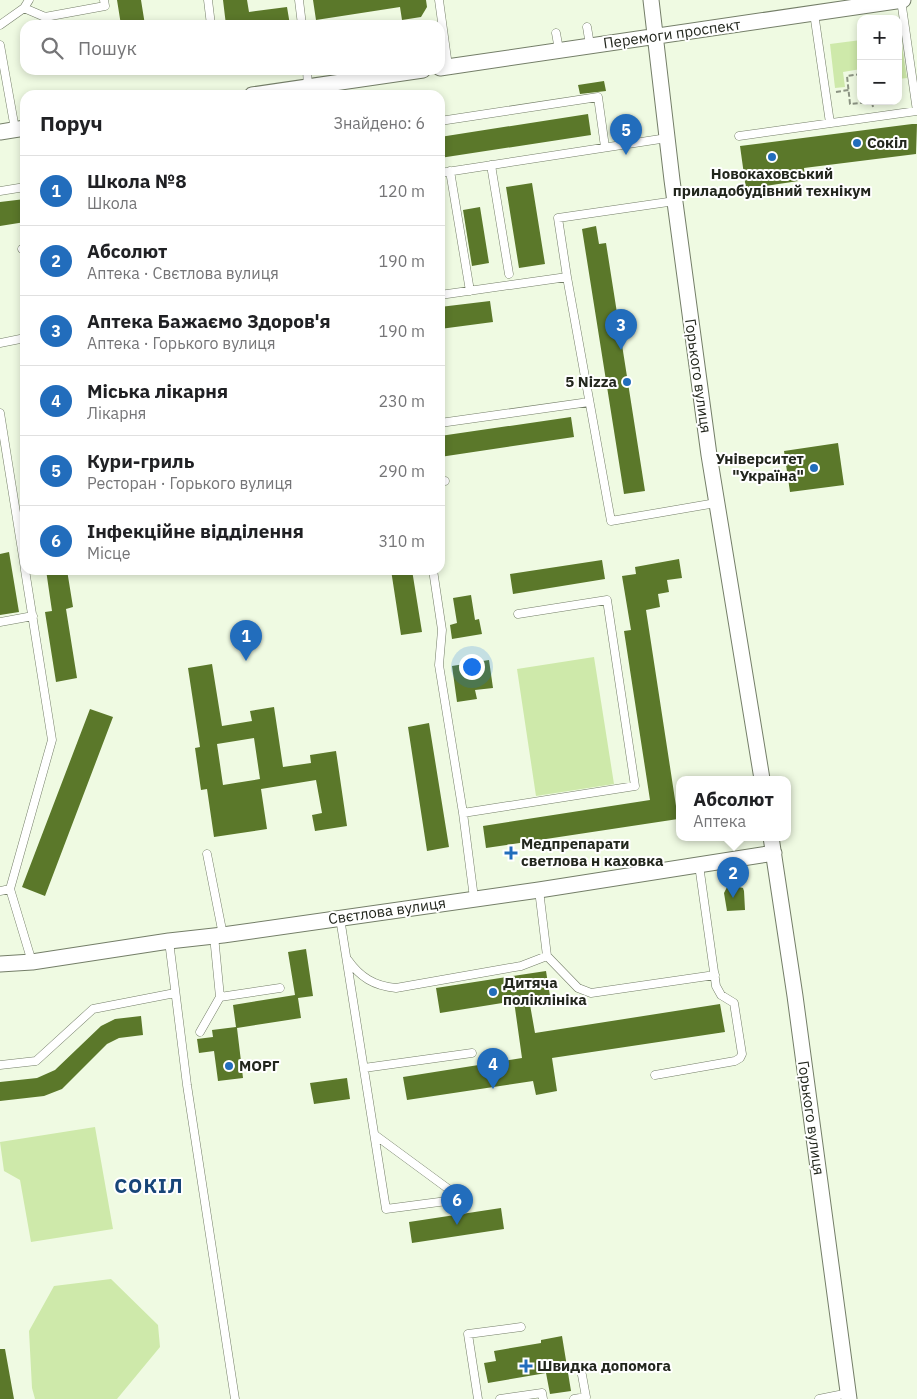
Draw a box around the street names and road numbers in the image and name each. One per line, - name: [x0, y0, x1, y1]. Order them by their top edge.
- street label: Перемоги проспект: [602, 14, 742, 53]
- street label: Горького вулиця: [681, 318, 716, 434]
- street label: Свєтлова вулиця: [327, 893, 447, 928]
- street label: Горького вулиця: [794, 1060, 829, 1176]

